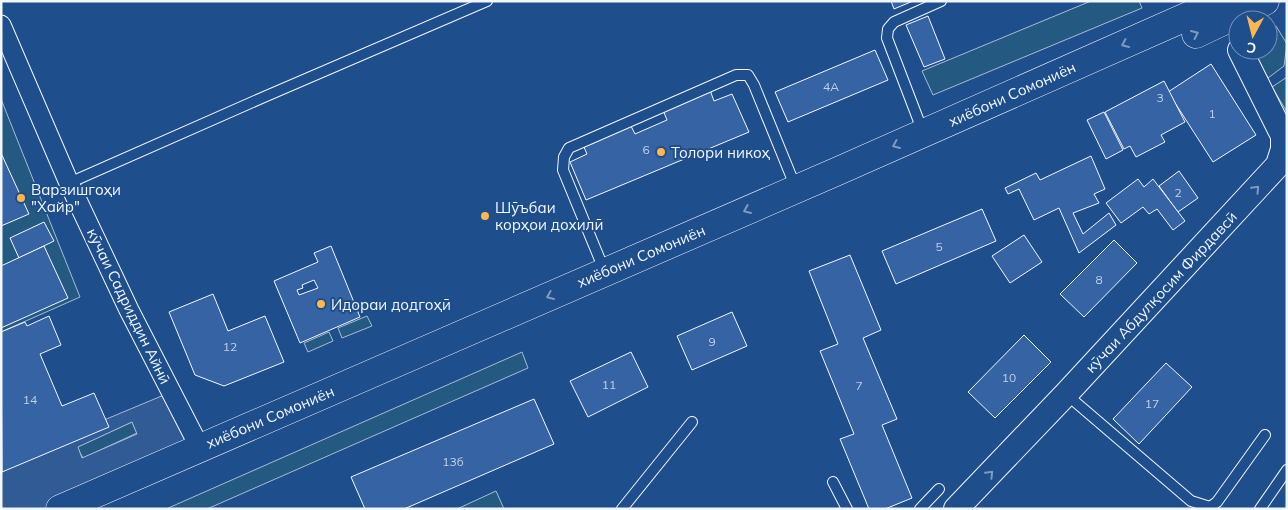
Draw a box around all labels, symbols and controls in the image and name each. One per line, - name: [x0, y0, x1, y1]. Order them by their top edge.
- north arrow: [1228, 10, 1278, 60]
- one-way arrow: [1190, 30, 1199, 41]
- one-way arrow: [1121, 38, 1130, 49]
- text: С: [1246, 38, 1257, 57]
- street label: хиёбони Сомониён: [945, 57, 1079, 131]
- house number: 4А: [823, 79, 839, 94]
- house number: 3: [1156, 90, 1164, 105]
- house number: 1: [1208, 106, 1216, 121]
- one-way arrow: [892, 139, 901, 150]
- house number: 6: [642, 142, 650, 157]
- place label: Толори никоҳ: [671, 143, 771, 162]
- marker: Толори никоҳ: [655, 146, 667, 158]
- place label: Варзишгоҳи "Хайр": [31, 180, 121, 216]
- house number: 2: [1174, 185, 1182, 200]
- one-way arrow: [1250, 186, 1259, 195]
- marker: Варзишгоҳи "Хайр": [15, 192, 27, 204]
- place label: Шӯъбаи корҳои дохилӣ: [495, 198, 603, 234]
- one-way arrow: [743, 204, 752, 215]
- street label: кӯчаи Абдулқосим Фирдавсӣ: [1081, 207, 1241, 377]
- marker: Шӯъбаи корҳои дохилӣ: [479, 210, 491, 222]
- street label: хиёбони Сомониён: [574, 220, 708, 292]
- street label: кӯчаи Садриддин Айнӣ: [83, 225, 175, 387]
- house number: 5: [935, 239, 943, 254]
- house number: 8: [1095, 272, 1103, 287]
- one-way arrow: [546, 289, 555, 300]
- place label: Идораи додгоҳӣ: [331, 295, 451, 314]
- marker: Идораи додгоҳӣ: [315, 298, 327, 310]
- house number: 9: [708, 334, 716, 349]
- house number: 12: [223, 339, 237, 354]
- house number: 10: [1002, 370, 1016, 385]
- house number: 11: [602, 377, 616, 392]
- house number: 7: [855, 378, 863, 393]
- street label: хиёбони Сомониён: [203, 381, 337, 453]
- house number: 14: [23, 392, 37, 407]
- house number: 17: [1145, 396, 1159, 411]
- house number: 13б: [442, 454, 464, 469]
- one-way arrow: [984, 470, 993, 479]

